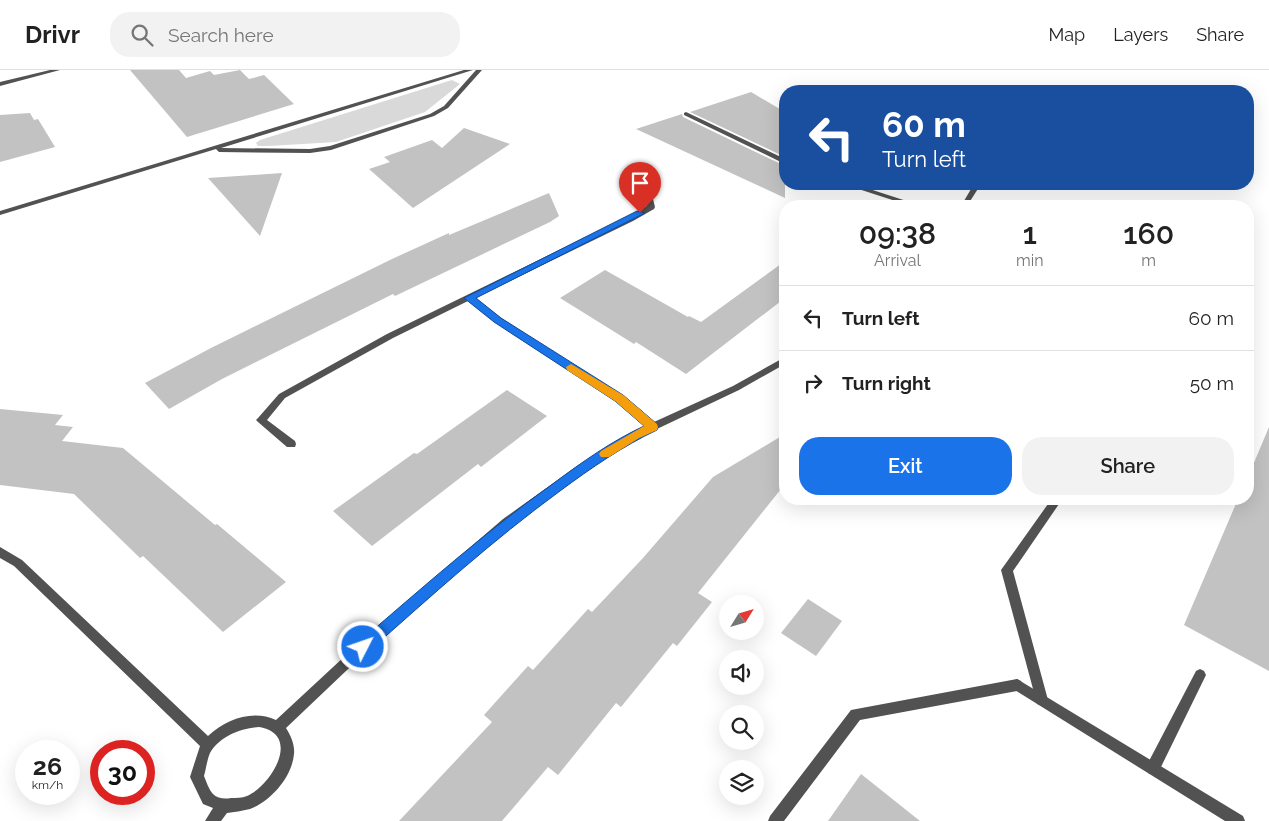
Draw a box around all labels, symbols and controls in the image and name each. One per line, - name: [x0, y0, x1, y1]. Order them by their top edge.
- search box: [110, 12, 460, 57]
- text: Drivr: [25, 20, 80, 49]
- icon: search: [128, 21, 156, 49]
- text: Search here: [168, 24, 274, 46]
- text: Map: [1049, 24, 1085, 45]
- text: Layers: [1113, 24, 1168, 45]
- text: Share: [1196, 24, 1244, 45]
- text: 60 m: [882, 104, 966, 145]
- icon: left: [799, 105, 864, 170]
- text: Turn left: [882, 146, 966, 172]
- pin: [619, 162, 661, 213]
- icon: arrive: [626, 169, 654, 197]
- text: 09:38: [859, 216, 936, 251]
- text: 1: [1023, 216, 1037, 251]
- text: 160: [1123, 216, 1174, 251]
- text: Arrival: [874, 251, 921, 270]
- text: min: [1016, 251, 1044, 270]
- text: m: [1141, 251, 1156, 270]
- icon: left: [799, 304, 827, 332]
- text: Turn left: [842, 307, 919, 329]
- text: 60 m: [1189, 307, 1234, 329]
- icon: right: [799, 369, 827, 397]
- text: Turn right: [842, 372, 931, 394]
- text: 50 m: [1190, 372, 1234, 394]
- button: Exit: [799, 437, 1012, 495]
- button: Share: [1022, 437, 1234, 495]
- north arrow: [719, 595, 764, 640]
- map controls: [719, 595, 764, 805]
- position arrow: [336, 620, 388, 672]
- button: sound: [719, 650, 764, 695]
- button: search: [719, 705, 764, 750]
- speed limit sign: 30: [90, 740, 155, 805]
- text: 26: [33, 751, 62, 781]
- button: layers: [719, 760, 764, 805]
- text: km/h: [32, 778, 63, 792]

